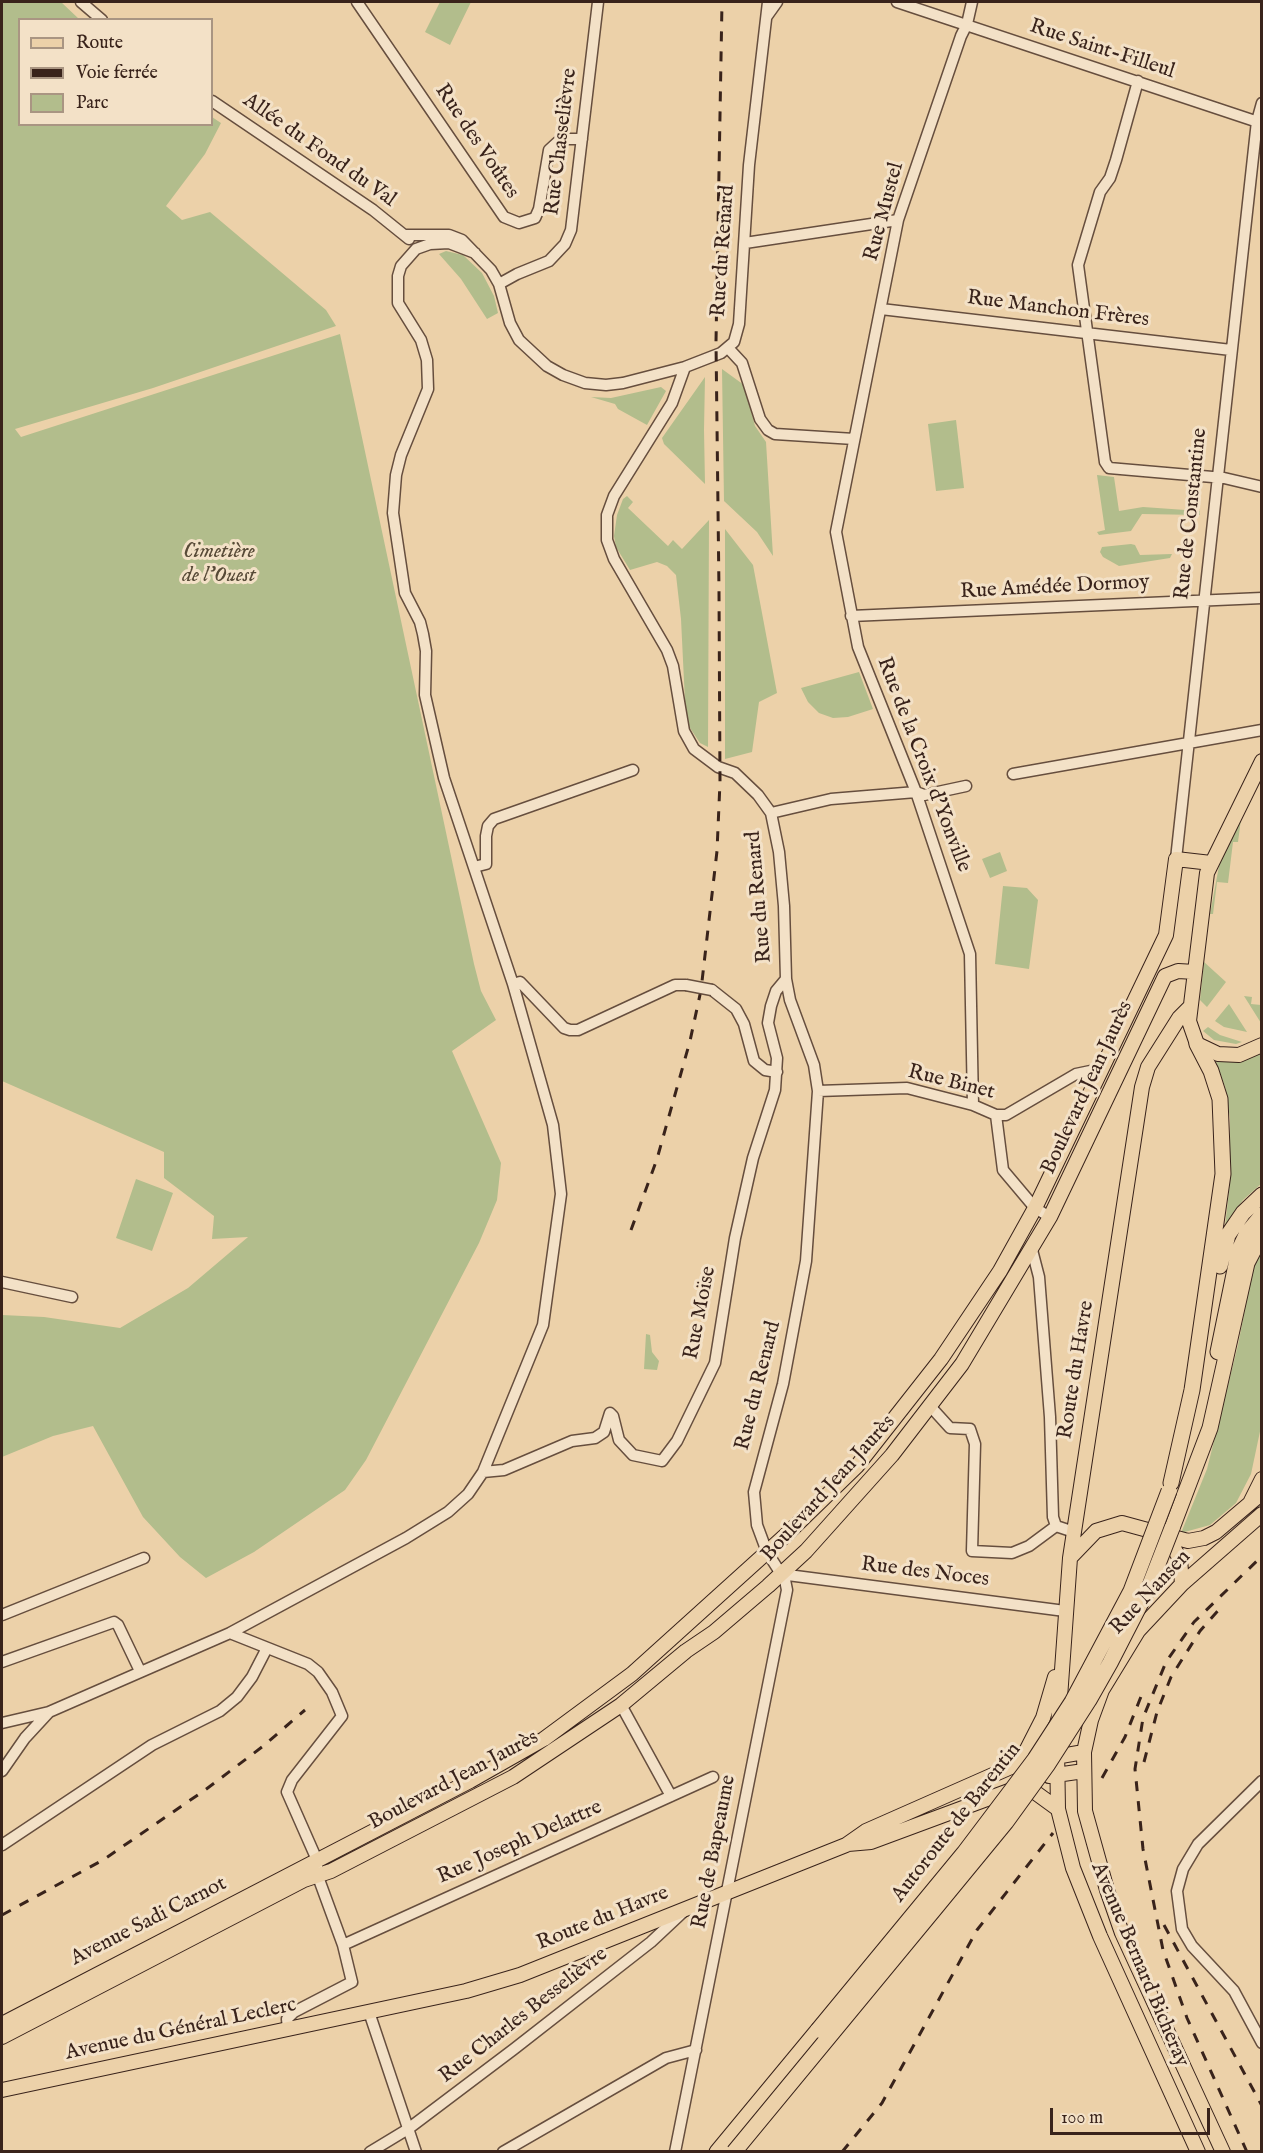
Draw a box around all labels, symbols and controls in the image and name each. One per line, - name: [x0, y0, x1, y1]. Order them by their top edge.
- street label: Rue Saint-Filleul: [1026, 15, 1178, 85]
- legend: [18, 18, 213, 126]
- text: Route: [76, 32, 123, 55]
- text: Voie ferrée: [76, 62, 158, 85]
- street label: Rue Chasselièvre: [540, 67, 584, 217]
- street label: Rue des Voûtes: [428, 80, 524, 204]
- street label: Allée du Fond du Val: [237, 89, 401, 213]
- text: Parc: [76, 92, 108, 115]
- street label: Rue Mustel: [860, 160, 910, 264]
- street label: Rue du Renard: [707, 184, 741, 318]
- street label: Rue Manchon Frères: [966, 286, 1150, 334]
- street label: Rue de Constantine: [1170, 427, 1214, 601]
- park label: Cimetière de l'Ouest: [182, 540, 256, 590]
- street label: Rue Amédée Dormoy: [960, 570, 1150, 606]
- street label: Rue de la Croix d'Yonville: [870, 654, 976, 876]
- street label: Rue du Renard: [742, 830, 778, 964]
- street label: Boulevard Jean Jaurès: [1037, 997, 1139, 1179]
- street label: Rue Binet: [905, 1060, 997, 1106]
- street label: Rue Moïse: [680, 1264, 722, 1362]
- street label: Route du Havre: [1054, 1299, 1100, 1441]
- street label: Rue du Renard: [731, 1319, 787, 1453]
- street label: Boulevard Jean Jaurès: [757, 1411, 901, 1567]
- street label: Rue Nansen: [1105, 1545, 1197, 1641]
- street label: Rue des Noces: [860, 1553, 990, 1593]
- street label: Boulevard Jean Jaurès: [365, 1726, 543, 1836]
- street label: Autoroute de Barentin: [887, 1738, 1027, 1908]
- street label: Rue de Bapeaume: [688, 1773, 742, 1931]
- street label: Rue Joseph Delattre: [434, 1795, 606, 1891]
- street label: Avenue Bernard Bicheray: [1084, 1859, 1194, 2071]
- street label: Avenue Sadi Carnot: [67, 1872, 231, 1972]
- street label: Route du Havre: [534, 1881, 672, 1957]
- street label: Rue Charles Besselièvre: [435, 1942, 613, 2090]
- street label: Avenue du Général Leclerc: [63, 1993, 299, 2067]
- scale bar: [1053, 2096, 1214, 2134]
- text: 100 m: [1061, 2107, 1103, 2130]

